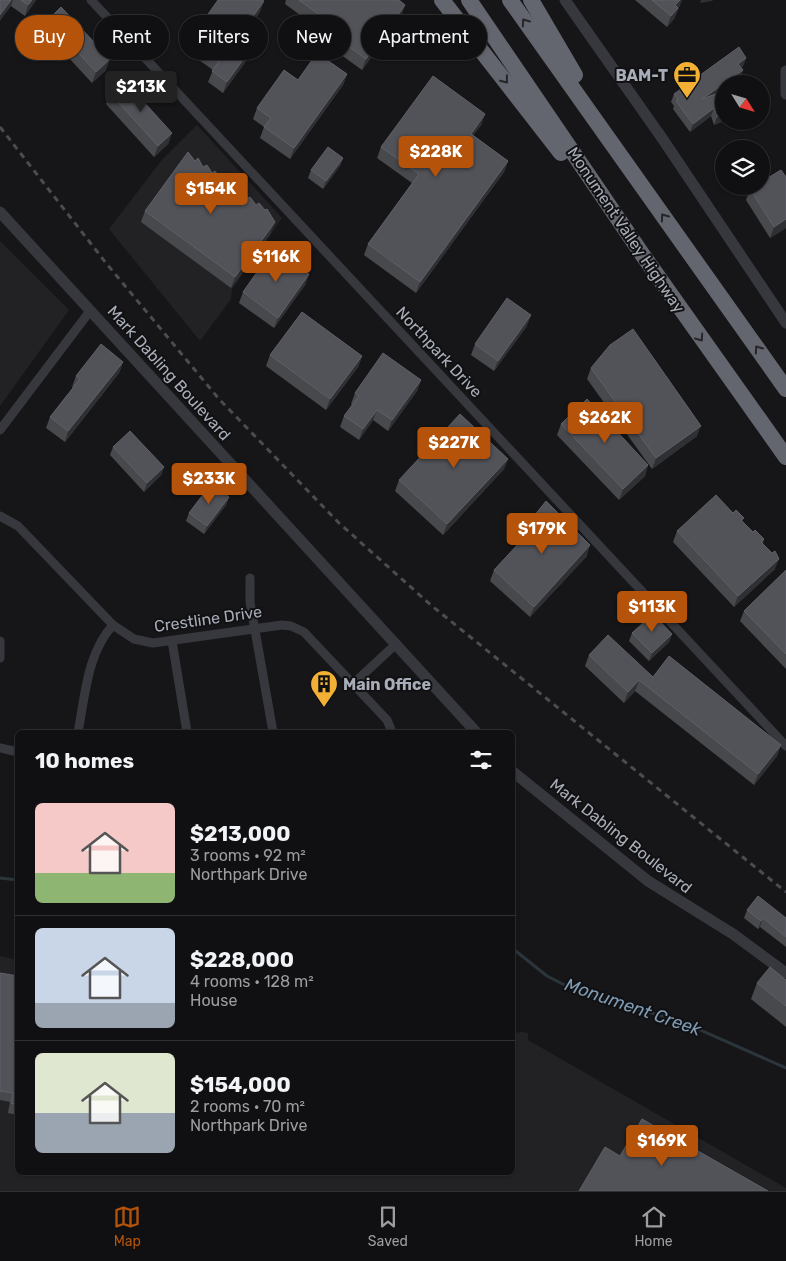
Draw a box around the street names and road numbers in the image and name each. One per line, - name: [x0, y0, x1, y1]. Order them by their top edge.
- street label: Monument Valley Highway: [563, 144, 689, 316]
- street label: Mark Dabling Boulevard: [103, 302, 235, 444]
- street label: Northpark Drive: [392, 303, 486, 401]
- street label: Crestline Drive: [153, 602, 263, 636]
- street label: Mark Dabling Boulevard: [546, 775, 696, 897]

